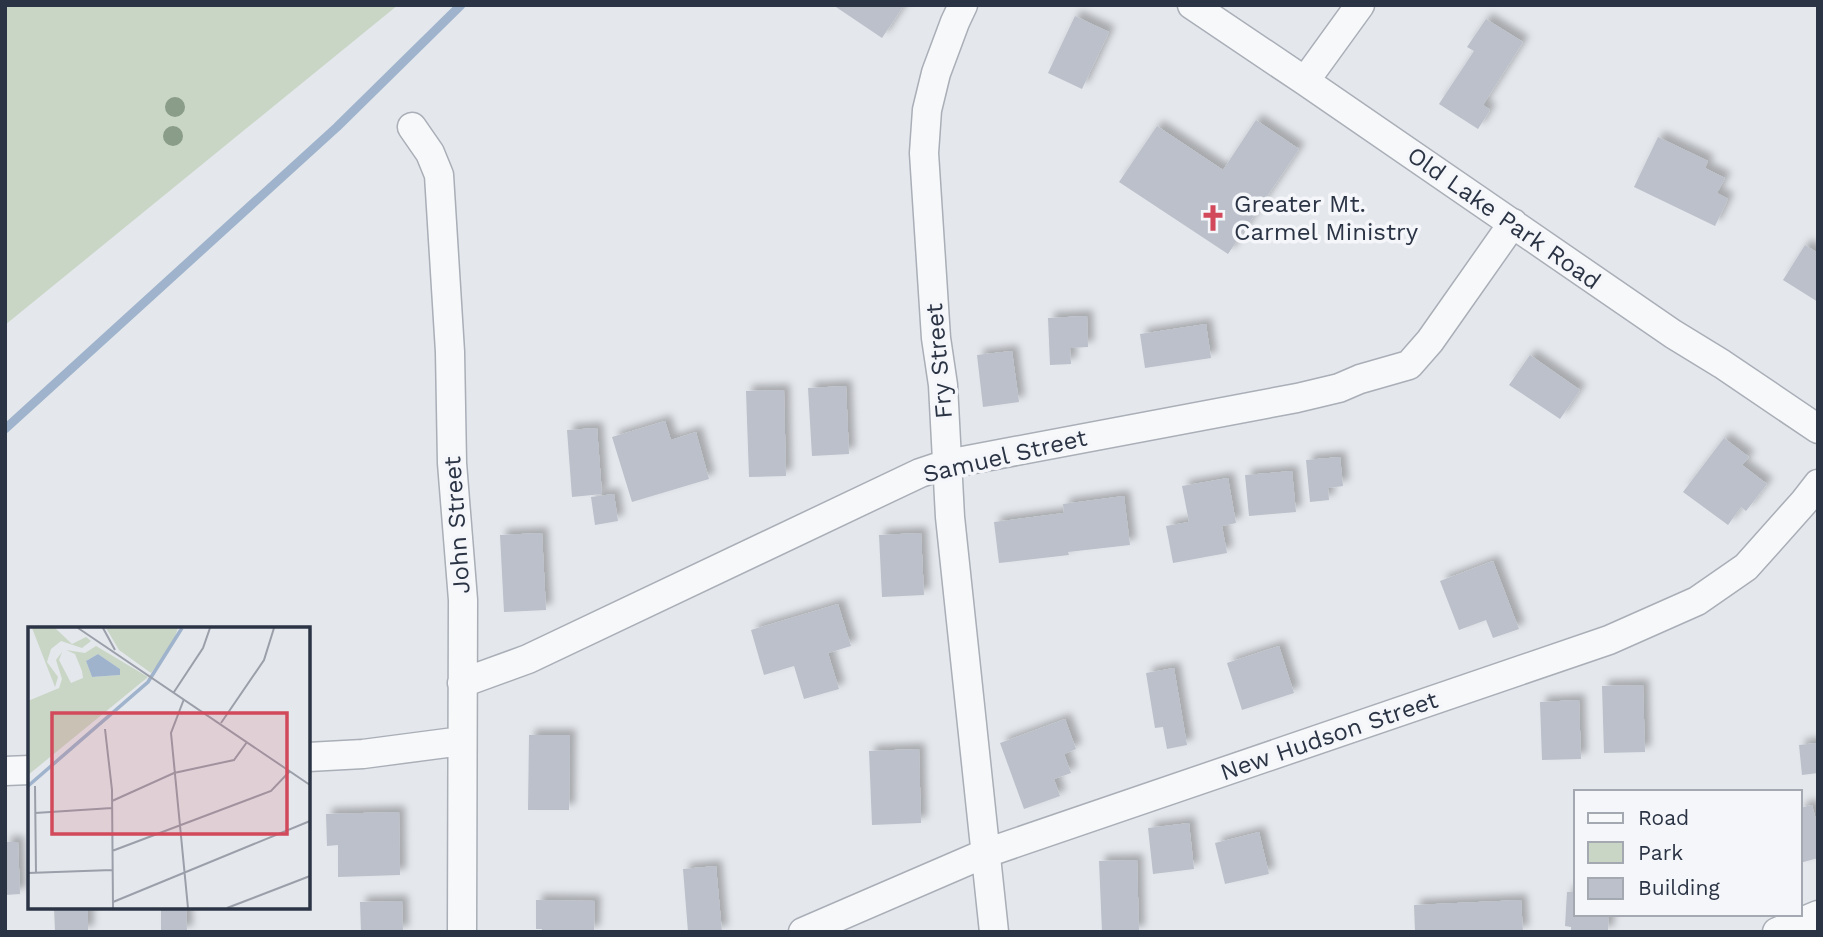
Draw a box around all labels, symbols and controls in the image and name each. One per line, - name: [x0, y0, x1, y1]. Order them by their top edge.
- street label: Old Lake Park Road: [1402, 141, 1606, 295]
- place label: Greater Mt. Carmel Ministry: [1234, 190, 1419, 246]
- church icon: Greater Mt. Carmel Ministry: [1198, 203, 1228, 233]
- street label: Fry Street: [920, 302, 958, 420]
- street label: Samuel Street: [920, 424, 1090, 488]
- street label: John Street: [438, 455, 476, 595]
- inset map: [28, 627, 310, 909]
- street label: New Hudson Street: [1217, 686, 1441, 786]
- legend: [1574, 790, 1802, 916]
- text: Road: [1638, 805, 1689, 830]
- text: Park: [1638, 840, 1683, 865]
- text: Building: [1638, 875, 1720, 900]

